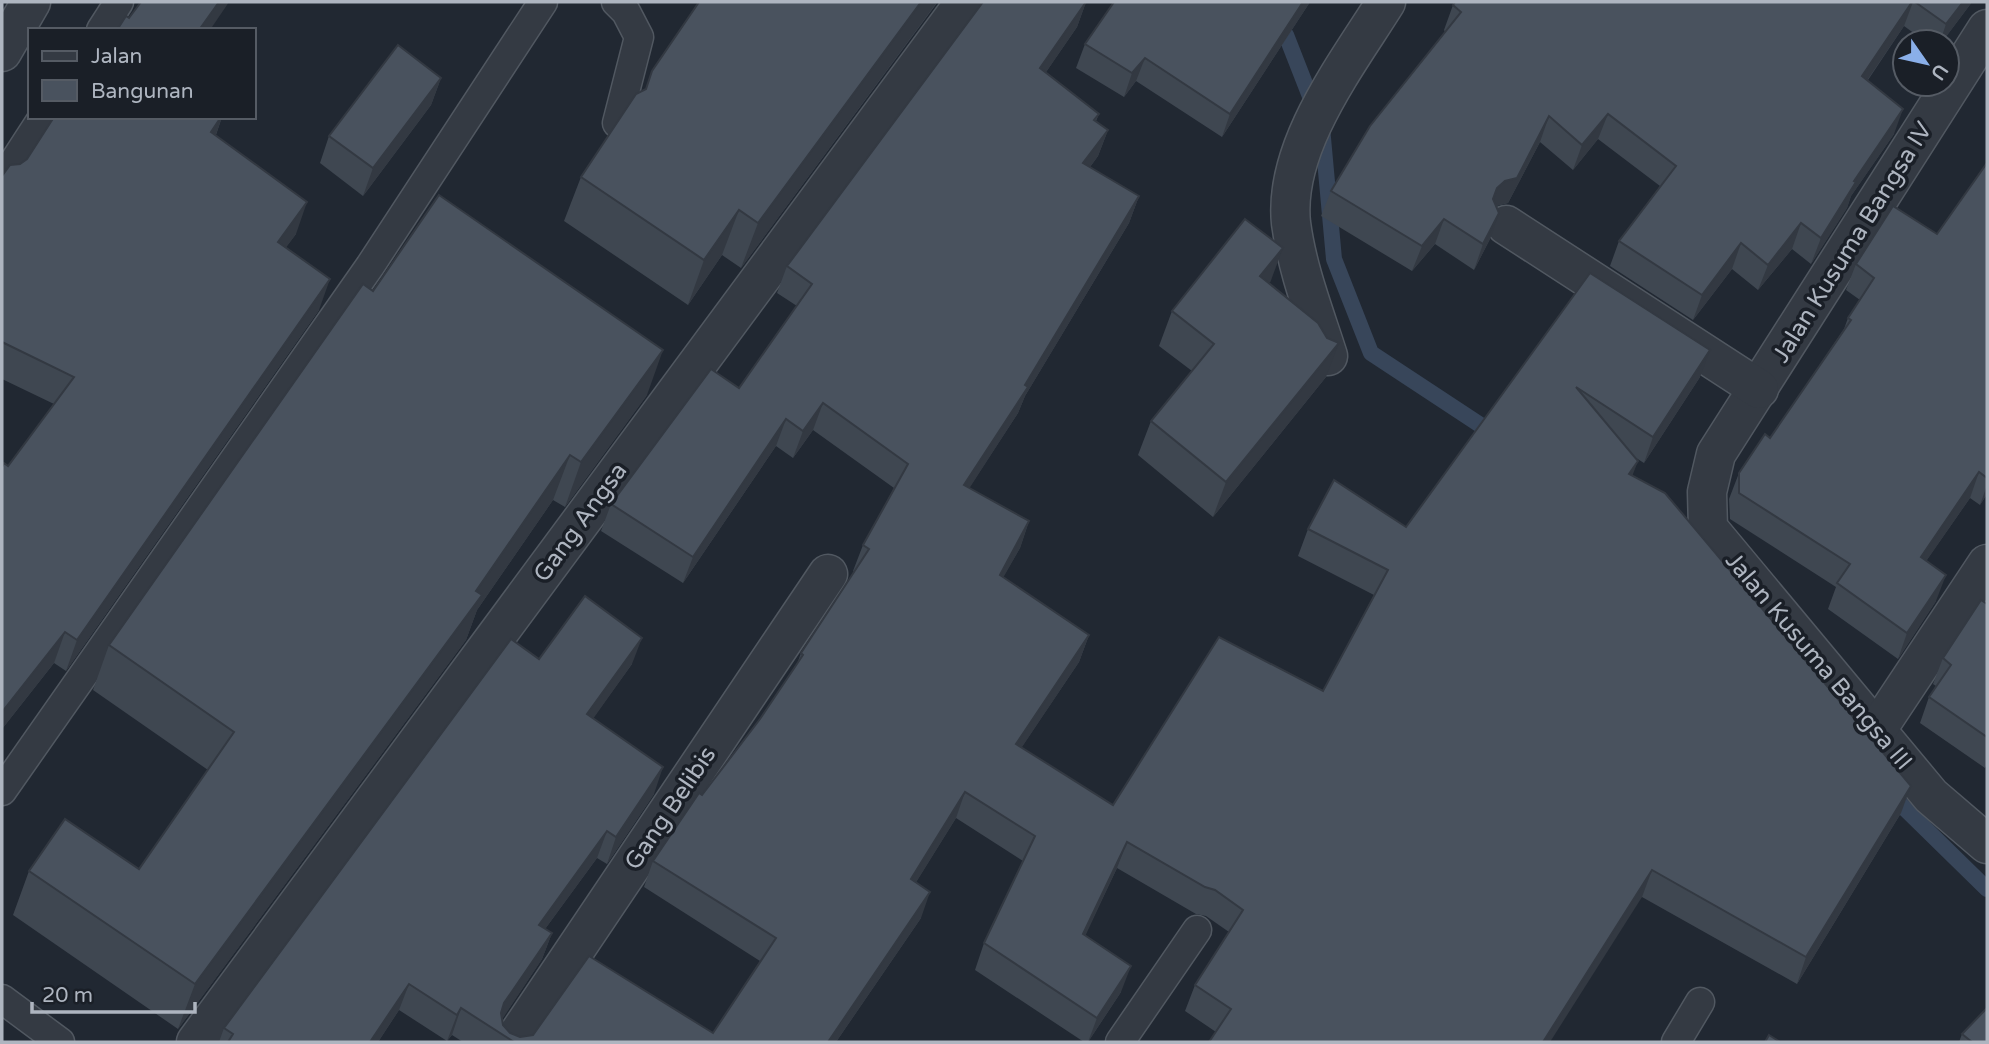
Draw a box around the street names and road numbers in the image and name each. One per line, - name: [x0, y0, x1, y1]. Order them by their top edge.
- street label: Jalan Kusuma Bangsa IV: [1766, 116, 1939, 368]
- street label: Gang Angsa: [527, 457, 633, 588]
- street label: Jalan Kusuma Bangsa III: [1719, 547, 1918, 776]
- street label: Gang Belibis: [619, 741, 722, 875]

